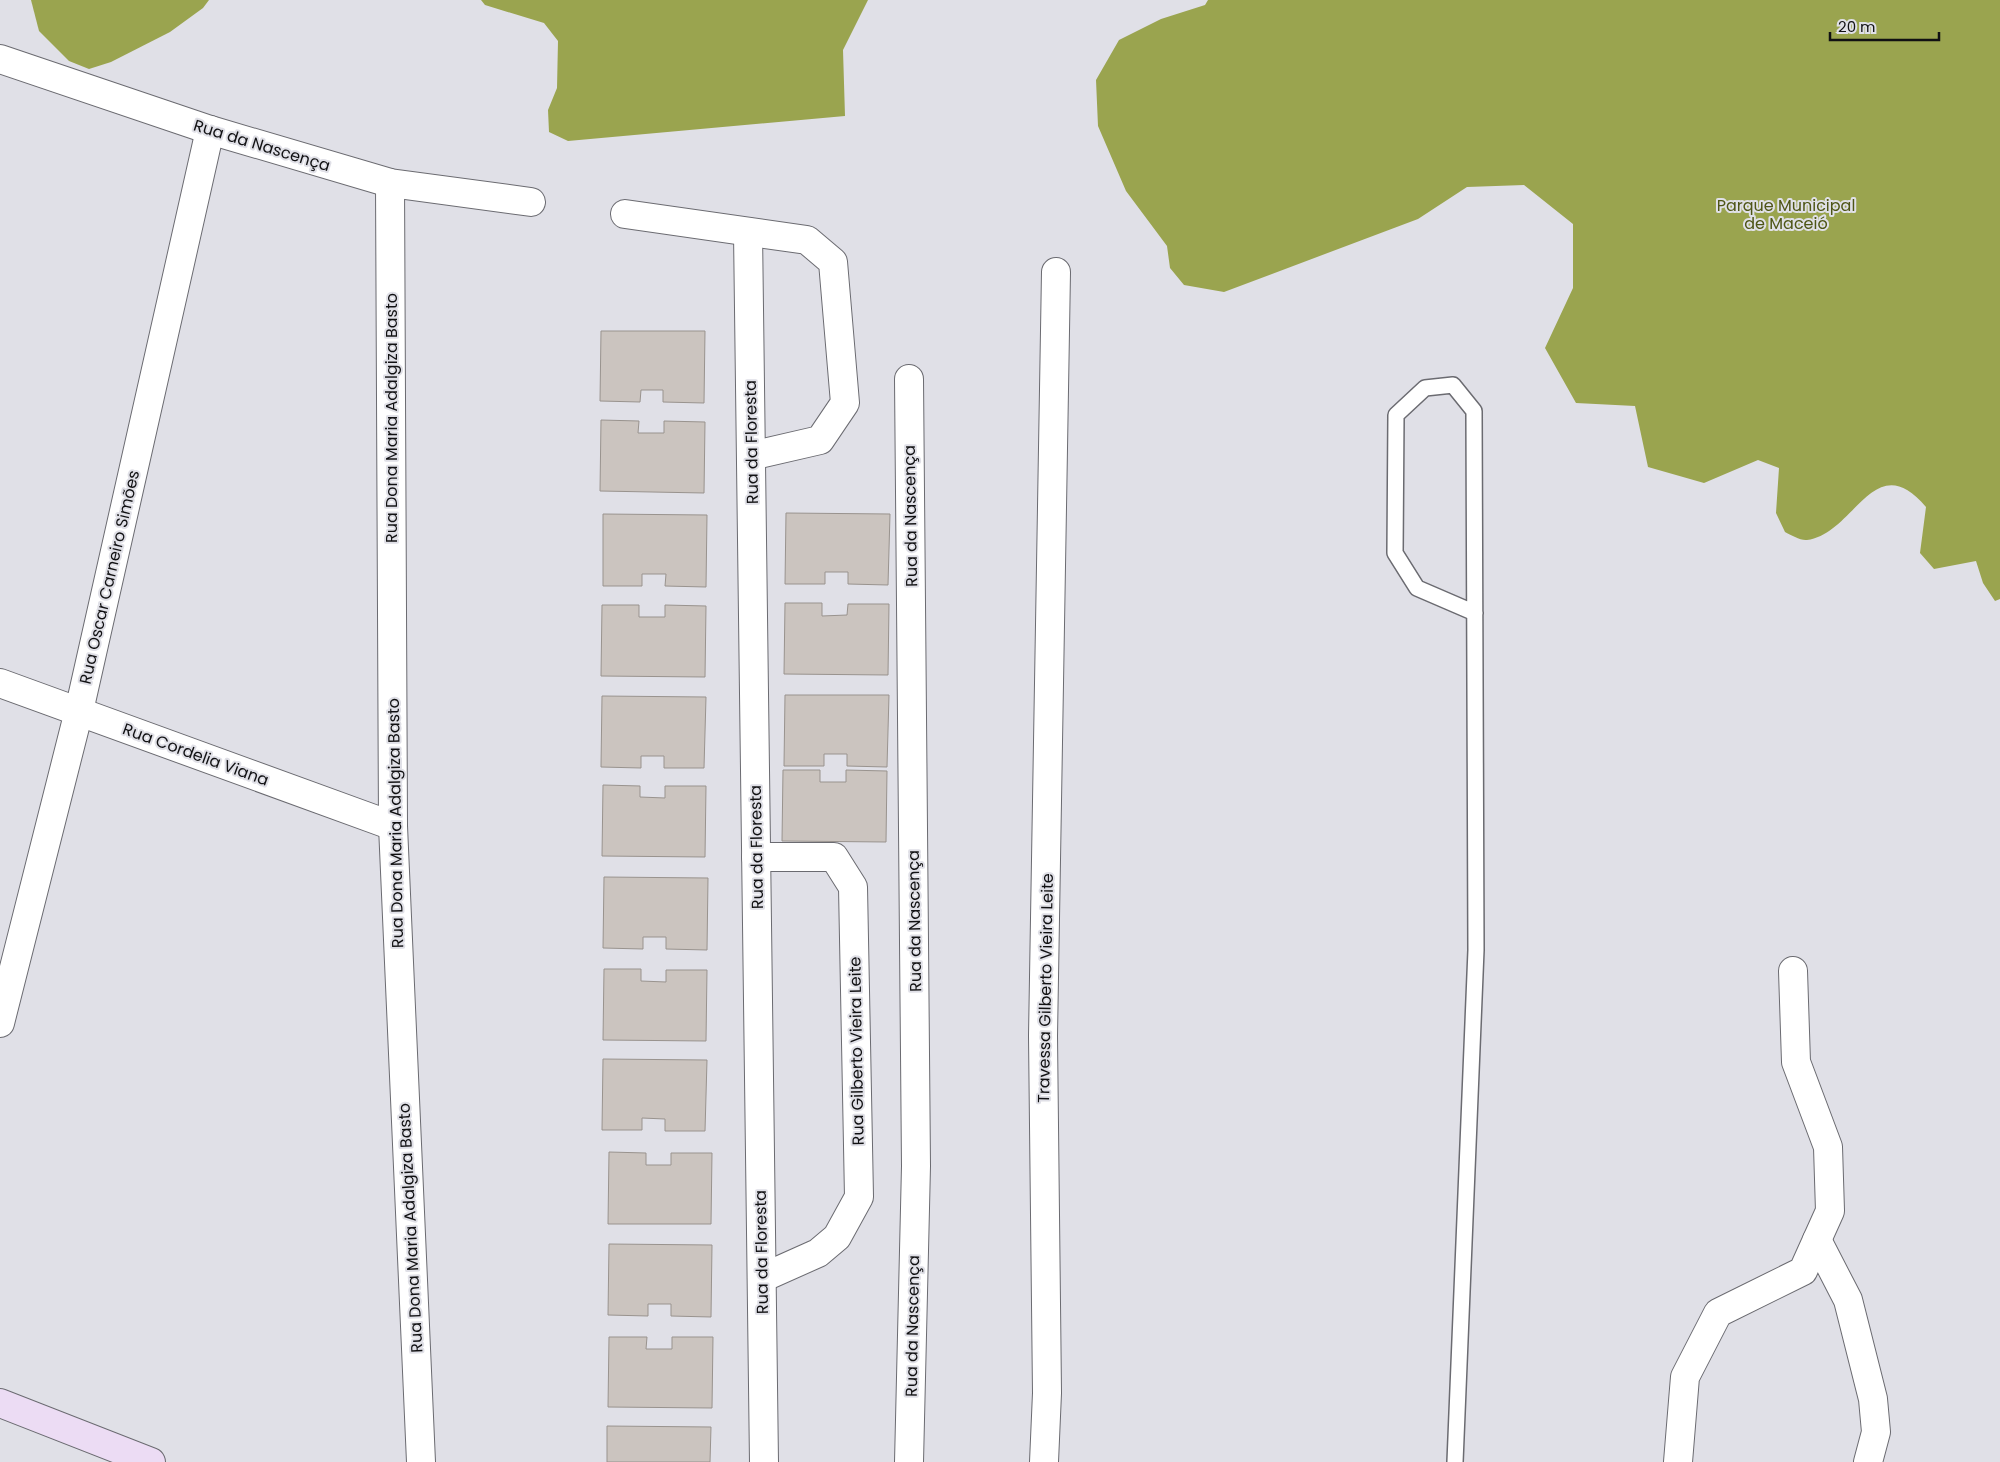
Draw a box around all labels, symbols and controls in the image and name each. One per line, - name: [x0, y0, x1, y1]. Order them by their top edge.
- scale bar: [1830, 10, 1939, 42]
- text: 20 m: [1838, 16, 1876, 37]
- street label: Rua da Nascença: [191, 114, 333, 177]
- park label: Parque Municipal de Maceió: [1717, 194, 1855, 235]
- street label: Rua Dona Maria Adalgiza Basto: [380, 293, 403, 543]
- street label: Rua da Floresta: [739, 380, 764, 504]
- street label: Rua da Nascença: [898, 445, 923, 587]
- street label: Rua Oscar Carneiro Simões: [74, 468, 145, 686]
- street label: Rua Dona Maria Adalgiza Basto: [382, 698, 409, 948]
- street label: Rua Cordelia Viana: [120, 717, 272, 792]
- street label: Rua da Floresta: [744, 785, 769, 909]
- street label: Rua da Nascença: [902, 850, 927, 992]
- street label: Travessa Gilberto Vieira Leite: [1032, 873, 1059, 1103]
- street label: Rua Gilberto Vieira Leite: [843, 956, 870, 1145]
- street label: Rua Dona Maria Adalgiza Basto: [392, 1103, 429, 1353]
- street label: Rua da Floresta: [749, 1190, 774, 1314]
- street label: Rua da Nascença: [900, 1255, 925, 1397]

